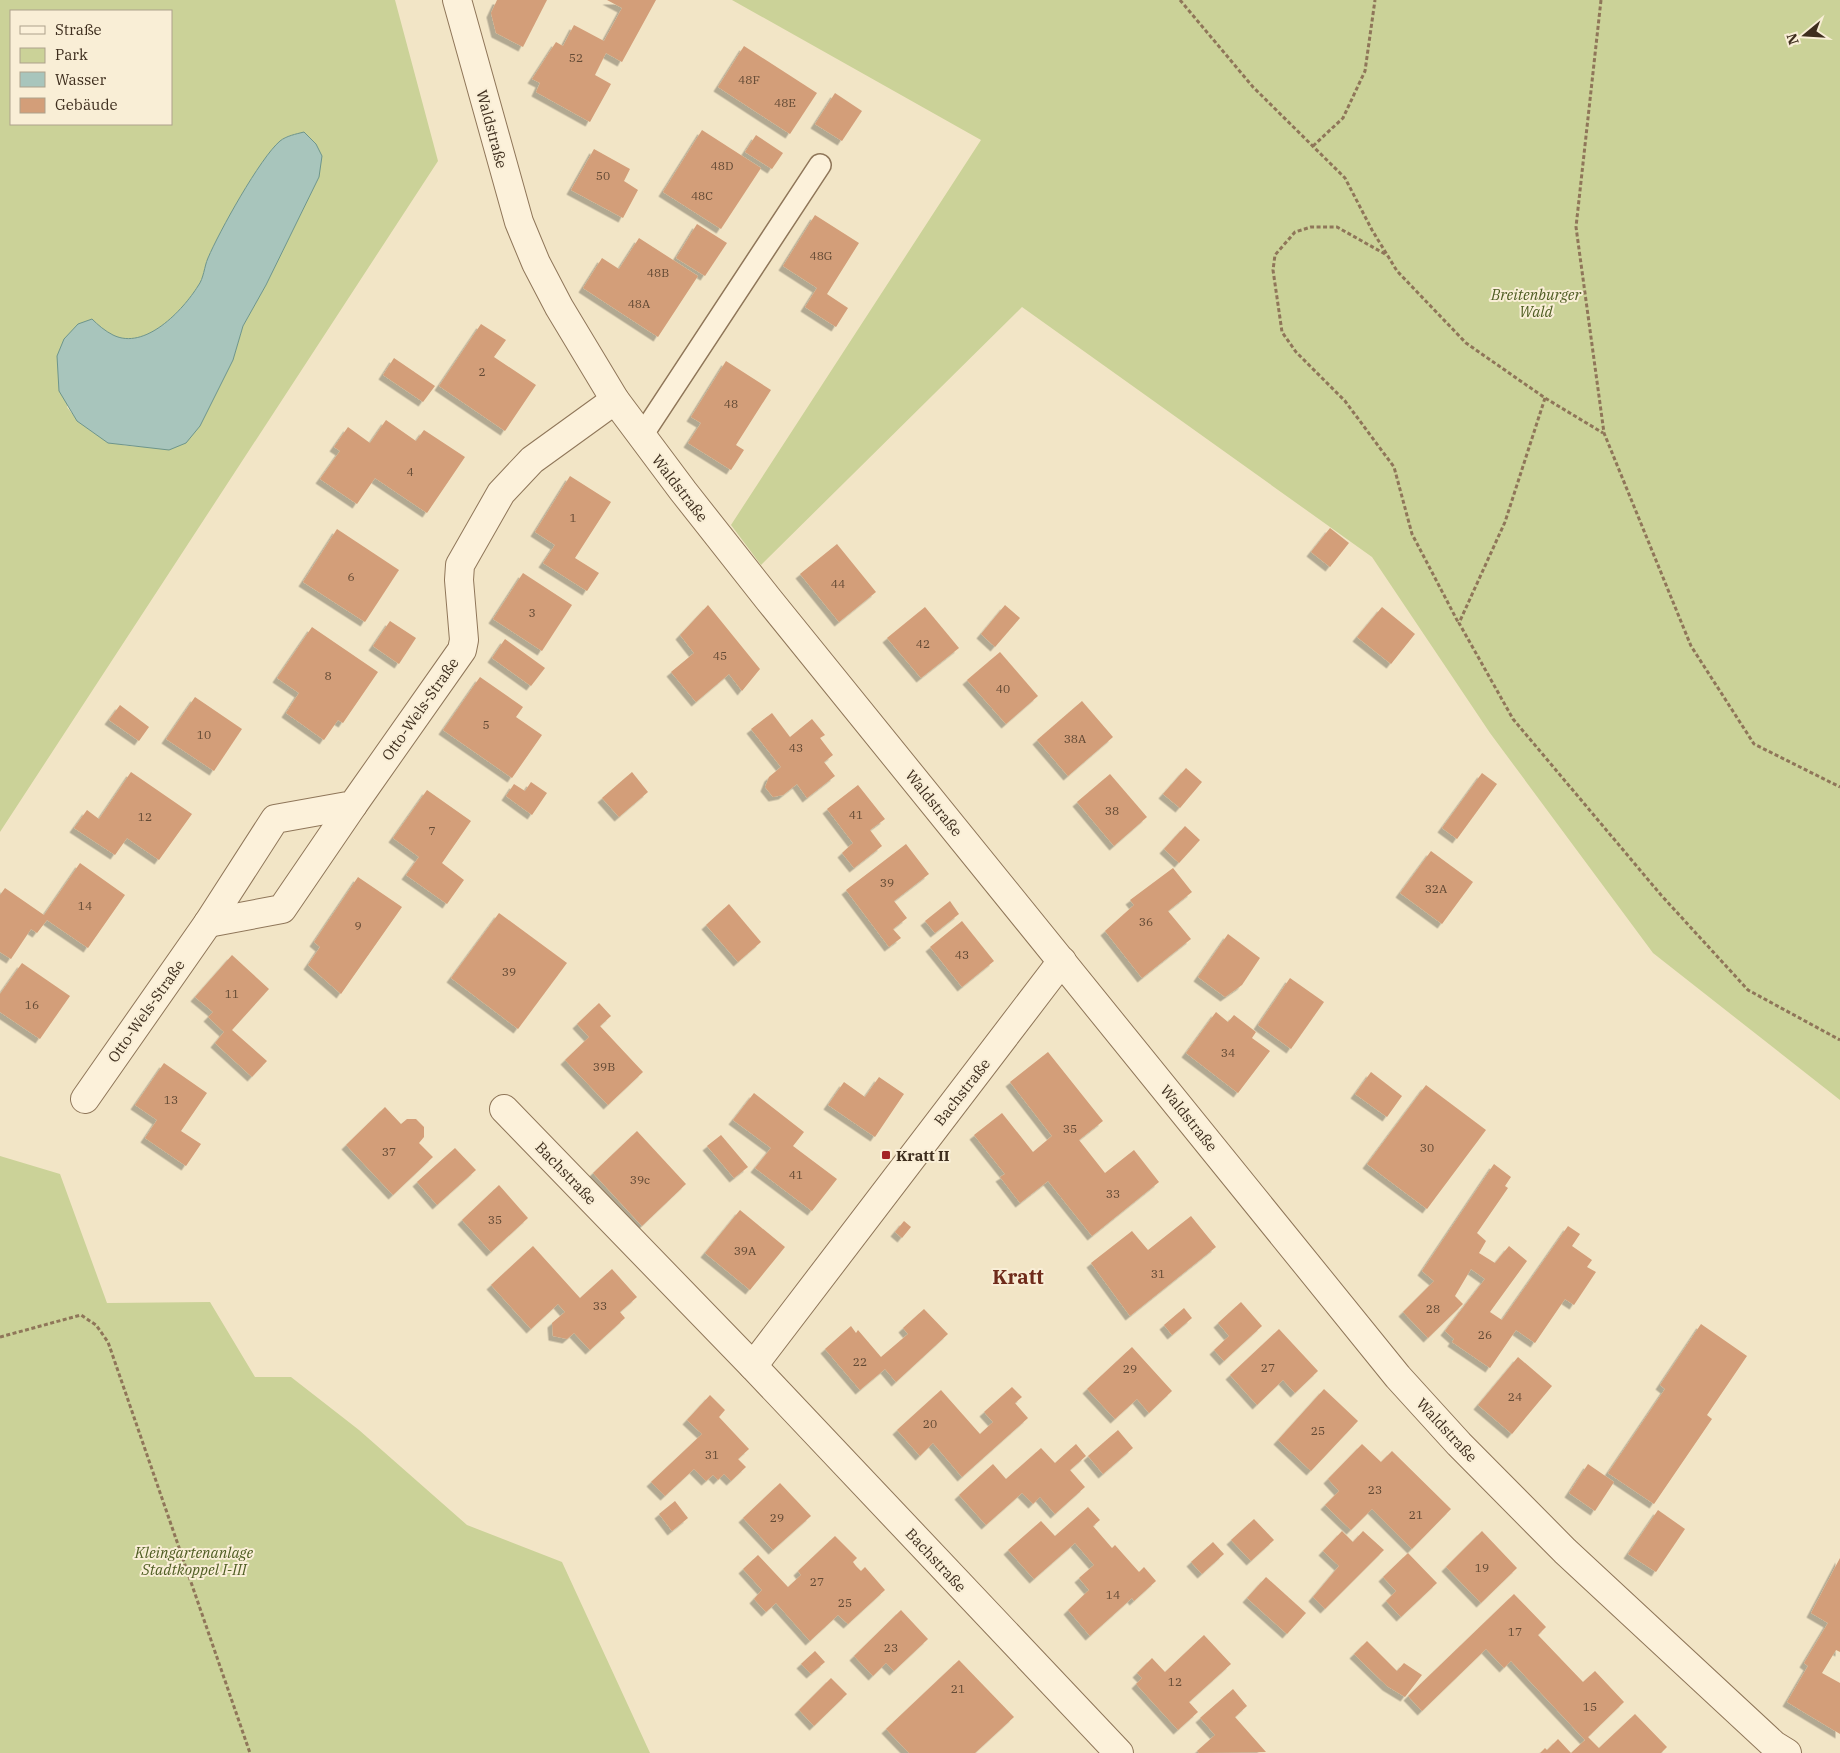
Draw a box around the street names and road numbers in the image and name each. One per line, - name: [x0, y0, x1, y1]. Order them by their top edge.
- street label: Waldstraße: [472, 88, 512, 170]
- street label: Waldstraße: [648, 450, 712, 526]
- street label: Otto-Wels-Straße: [377, 654, 463, 764]
- street label: Waldstraße: [901, 766, 967, 840]
- street label: Otto-Wels-Straße: [103, 956, 189, 1066]
- street label: Bachstraße: [930, 1054, 994, 1130]
- street label: Waldstraße: [1156, 1081, 1222, 1155]
- street label: Bachstraße: [531, 1138, 601, 1208]
- street label: Waldstraße: [1413, 1394, 1481, 1466]
- street label: Bachstraße: [902, 1524, 970, 1596]

